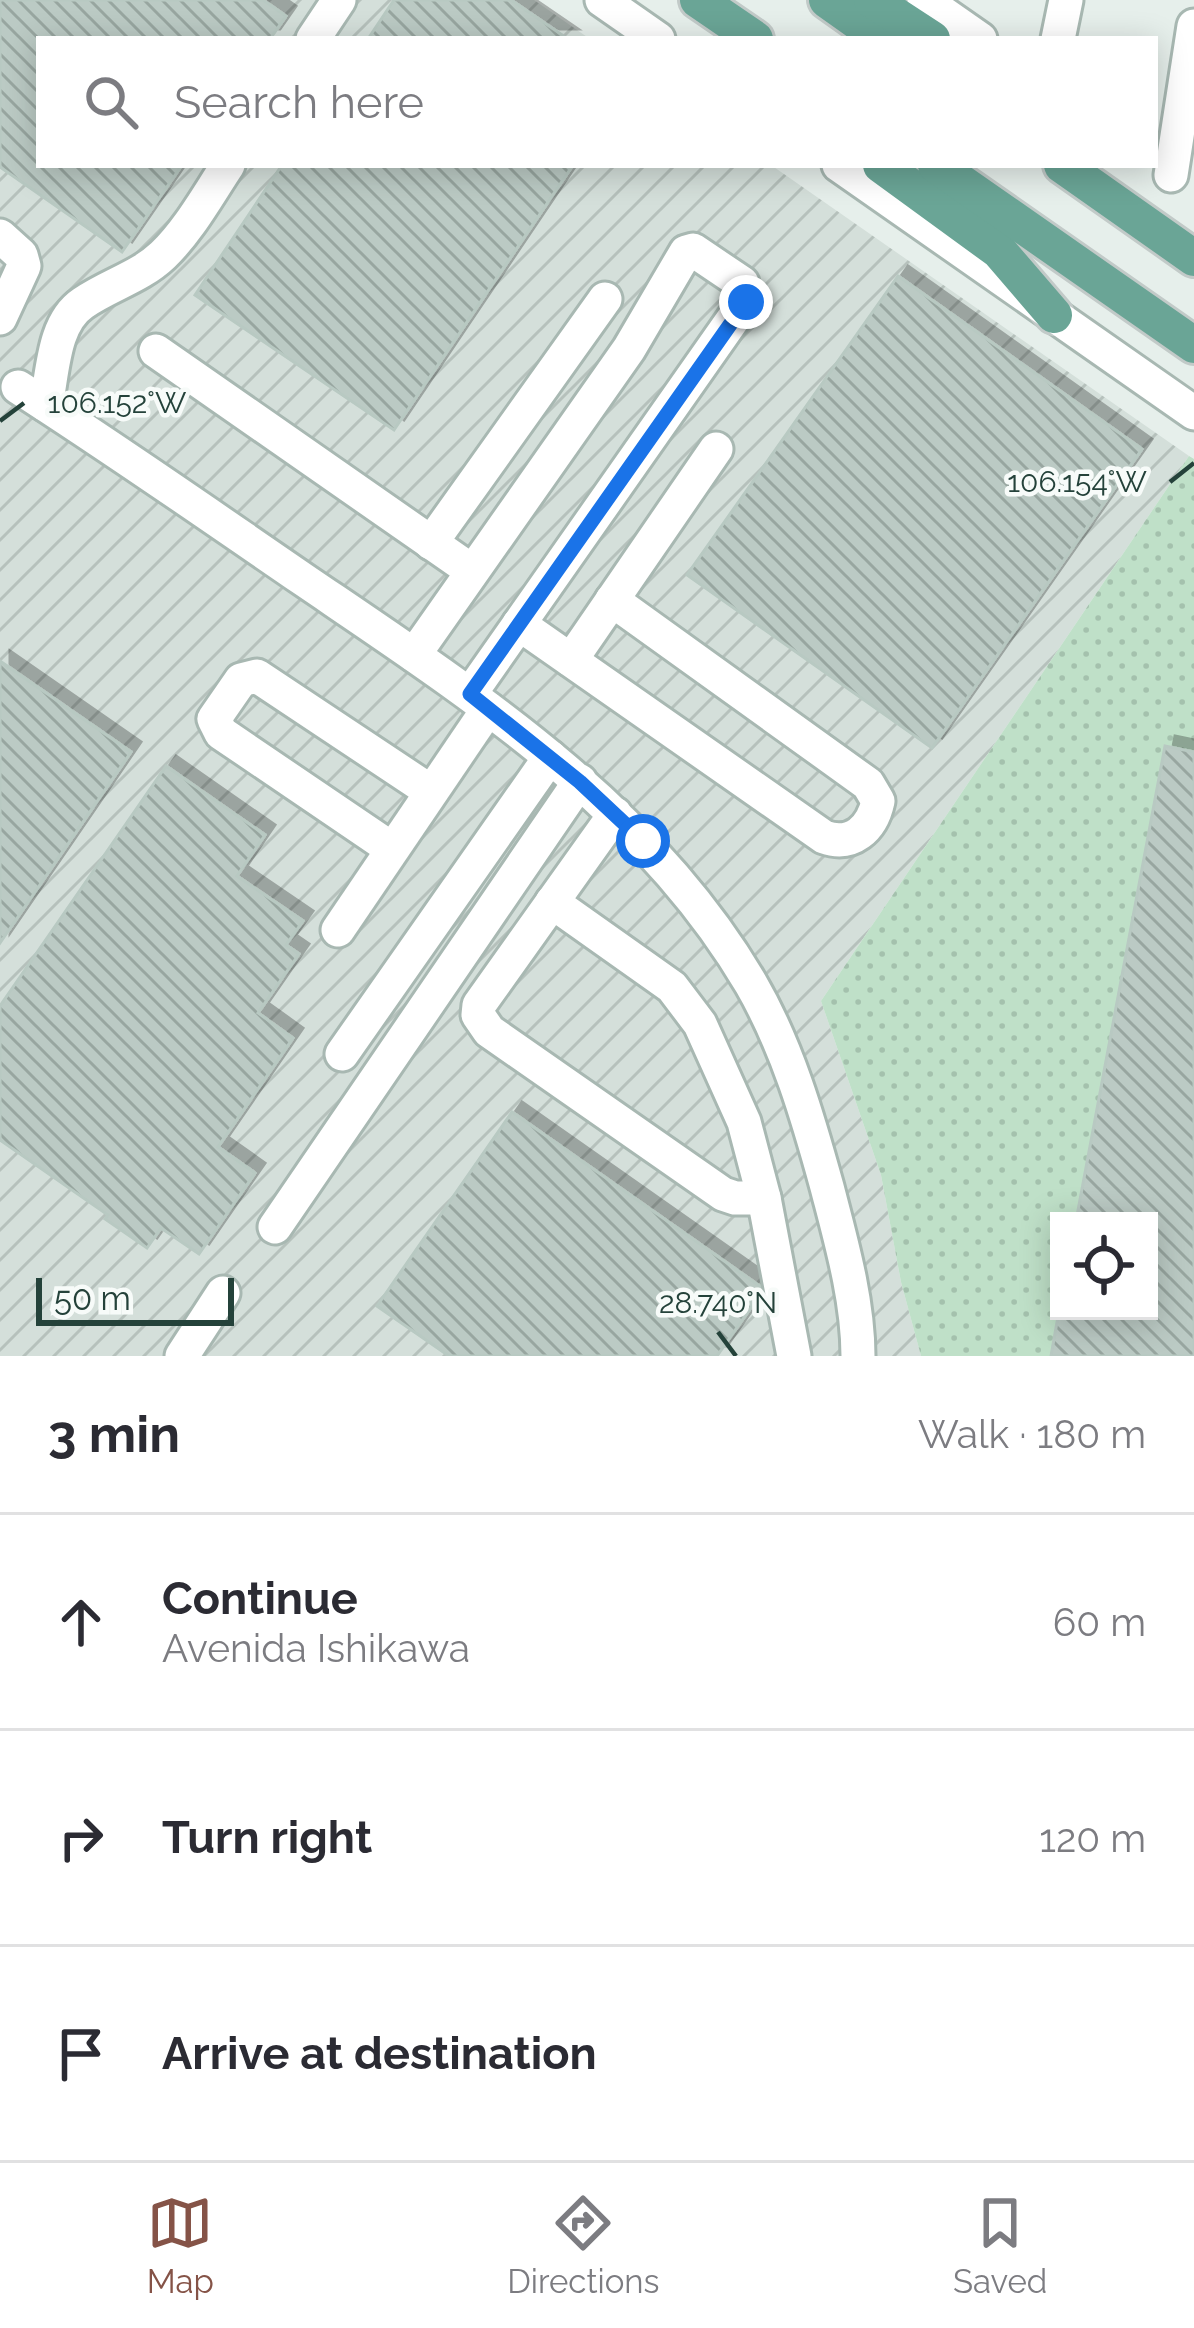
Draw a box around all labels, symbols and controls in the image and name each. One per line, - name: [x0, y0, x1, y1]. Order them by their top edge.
- search box: [36, 36, 1158, 168]
- icon: search: [78, 69, 144, 135]
- text: Search here: [174, 76, 424, 129]
- route end: [719, 275, 773, 329]
- text: 106.152°W: [48, 385, 187, 420]
- text: 106.154°W: [1007, 464, 1147, 499]
- route start: [616, 814, 670, 868]
- map controls: [1050, 1212, 1158, 1320]
- button: locate: [1050, 1212, 1158, 1320]
- scale bar: [36, 1272, 234, 1325]
- text: 50 m: [54, 1279, 131, 1318]
- text: 28.740°N: [659, 1285, 777, 1320]
- text: 3 min: [48, 1404, 180, 1464]
- text: Walk · 180 m: [918, 1411, 1146, 1457]
- text: Continue: [162, 1572, 358, 1625]
- icon: ahead: [48, 1589, 114, 1655]
- text: 60 m: [1053, 1599, 1146, 1645]
- text: Avenida Ishikawa: [162, 1625, 470, 1671]
- icon: right: [48, 1805, 114, 1871]
- text: Turn right: [162, 1811, 372, 1864]
- text: 120 m: [1039, 1815, 1146, 1861]
- icon: arrive: [48, 2021, 114, 2087]
- text: Arrive at destination: [162, 2027, 597, 2080]
- tab: Map: [147, 2190, 214, 2301]
- tab: Directions: [507, 2190, 660, 2301]
- tab: Saved: [953, 2190, 1047, 2301]

